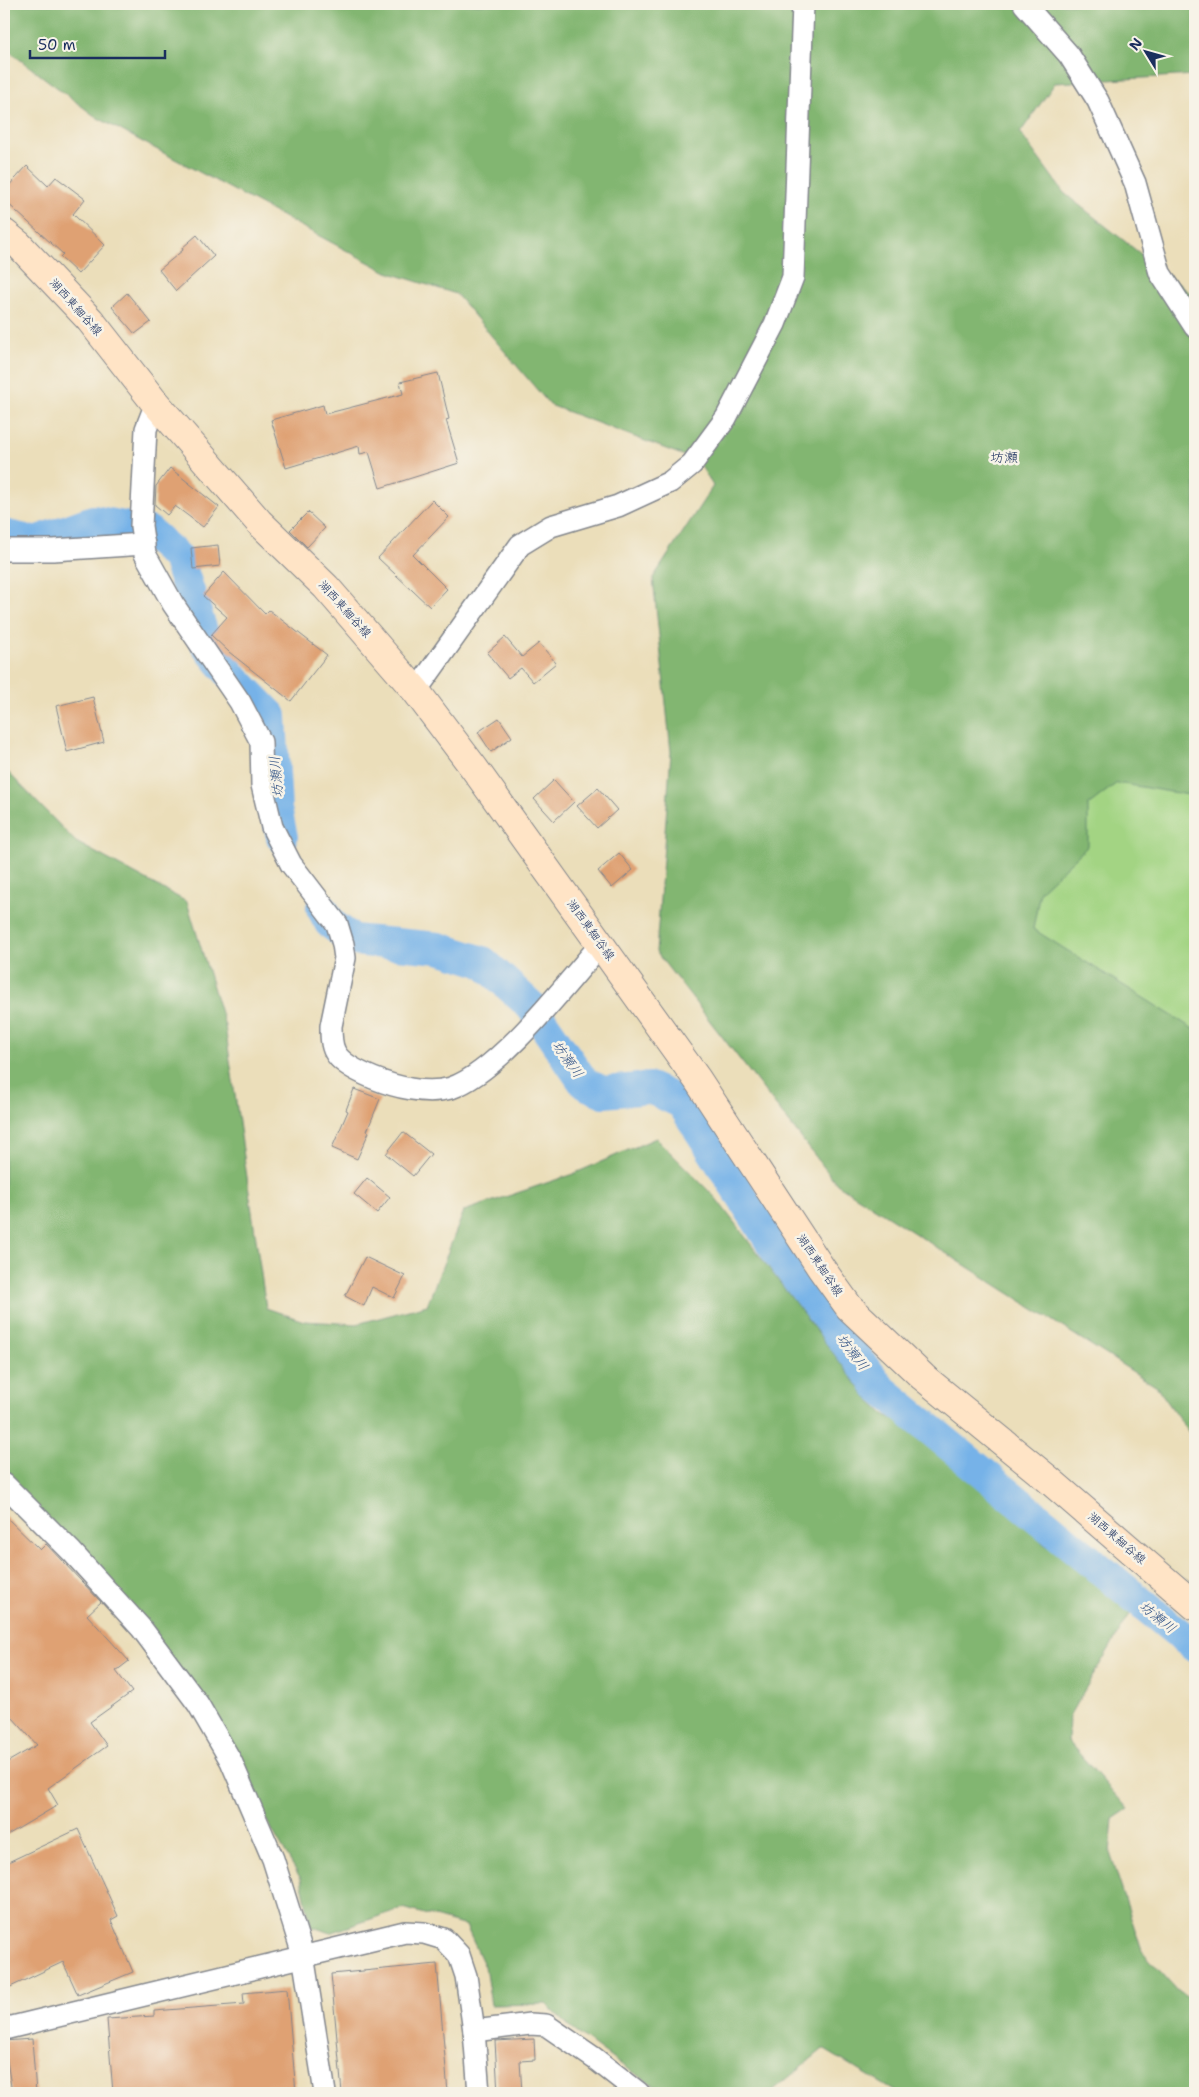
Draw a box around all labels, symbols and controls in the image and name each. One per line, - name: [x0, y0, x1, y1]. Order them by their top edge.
- scale bar: [30, 28, 165, 60]
- north arrow: [1122, 28, 1172, 78]
- text: N: [1125, 34, 1146, 54]
- text: 50 m: [38, 35, 76, 55]
- street label: 湖西東細谷線: [46, 275, 106, 339]
- district label: 坊瀬: [990, 448, 1018, 466]
- street label: 湖西東細谷線: [315, 577, 375, 641]
- water label: 坊瀬川: [265, 755, 287, 799]
- street label: 湖西東細谷線: [563, 896, 619, 964]
- water label: 坊瀬川: [549, 1037, 587, 1081]
- street label: 湖西東細谷線: [793, 1231, 847, 1299]
- water label: 坊瀬川: [833, 1330, 873, 1374]
- street label: 湖西東細谷線: [1085, 1508, 1149, 1568]
- water label: 坊瀬川: [1136, 1597, 1180, 1637]

